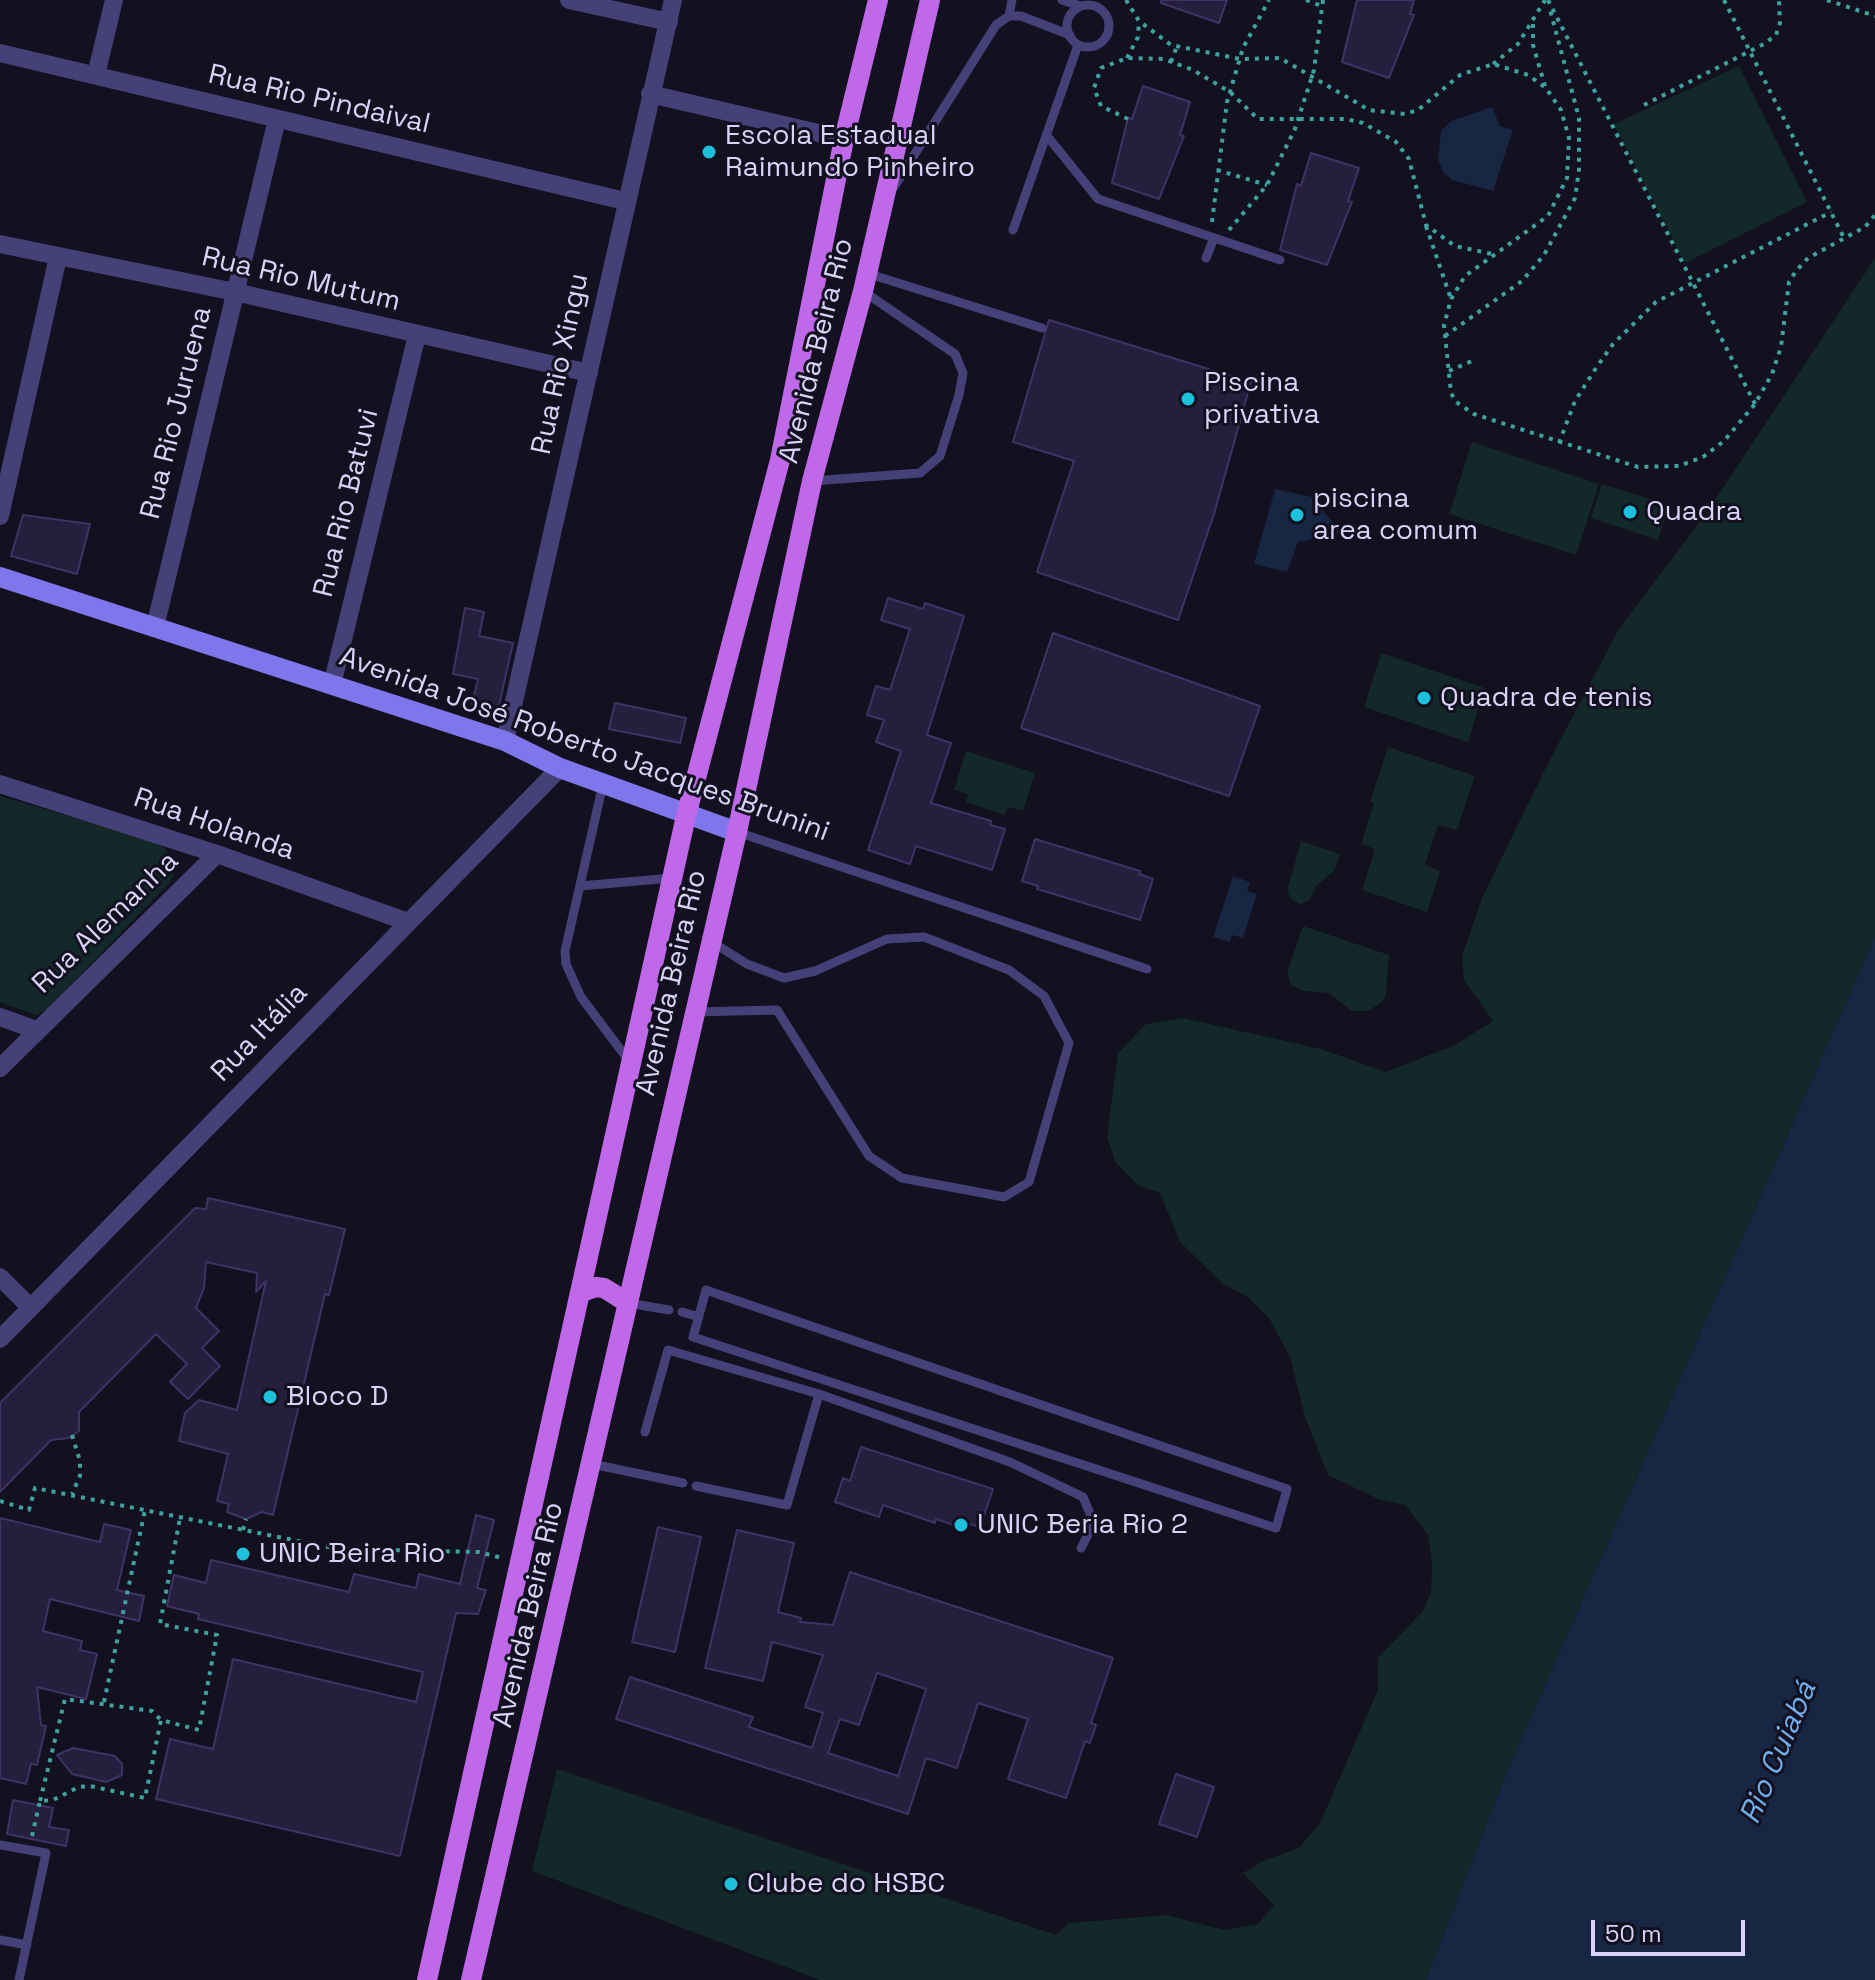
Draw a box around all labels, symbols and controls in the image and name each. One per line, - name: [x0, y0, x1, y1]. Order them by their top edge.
- street label: Rua Rio Pindaival: [205, 58, 433, 142]
- place label: Escola Estadual Raimundo Pinheiro: [725, 119, 975, 185]
- marker: Escola Estadual Raimundo Pinheiro: [700, 143, 718, 161]
- street label: Avenida Beira Rio: [773, 235, 861, 467]
- street label: Rua Rio Mutum: [199, 241, 403, 319]
- street label: Rua Rio Xingu: [525, 270, 597, 458]
- street label: Rua Rio Juruena: [134, 303, 220, 523]
- place label: Piscina privativa: [1204, 366, 1320, 432]
- marker: Piscina privativa: [1179, 390, 1197, 408]
- street label: Rua Rio Batuvi: [307, 405, 387, 601]
- place label: piscina area comum: [1313, 482, 1478, 548]
- place label: Quadra: [1646, 495, 1742, 529]
- marker: Quadra: [1621, 503, 1639, 521]
- marker: piscina area comum: [1288, 506, 1306, 524]
- street label: Avenida José Roberto Jacques Brunini: [335, 641, 833, 849]
- place label: Quadra de tenis: [1440, 681, 1653, 715]
- marker: Quadra de tenis: [1415, 689, 1433, 707]
- street label: Rua Holanda: [129, 782, 299, 868]
- street label: Rua Alemanha: [26, 845, 186, 1001]
- street label: Avenida Beira Rio: [630, 867, 714, 1099]
- street label: Rua Itália: [205, 977, 315, 1089]
- place label: Bloco D: [286, 1380, 388, 1414]
- marker: Bloco D: [261, 1388, 279, 1406]
- street label: Avenida Beira Rio: [487, 1499, 571, 1731]
- place label: UNIC Beria Rio 2: [977, 1508, 1188, 1542]
- marker: UNIC Beria Rio 2: [952, 1516, 970, 1534]
- place label: UNIC Beira Rio: [259, 1537, 445, 1571]
- marker: UNIC Beira Rio: [234, 1545, 252, 1563]
- water label: Rio Cuiabá: [1733, 1676, 1825, 1830]
- place label: Clube do HSBC: [747, 1867, 945, 1901]
- marker: Clube do HSBC: [722, 1875, 740, 1893]
- scale bar: [1595, 1904, 1749, 1954]
- text: 50 m: [1605, 1918, 1662, 1949]

